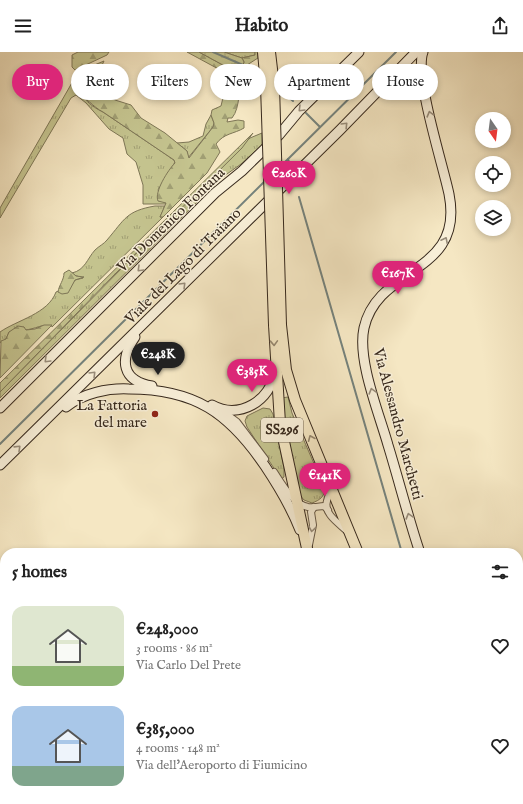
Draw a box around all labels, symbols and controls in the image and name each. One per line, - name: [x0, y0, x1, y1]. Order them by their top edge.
- icon: menu: [12, 15, 34, 37]
- text: Habito: [235, 15, 288, 38]
- icon: share: [489, 15, 511, 37]
- chip: Buy: [12, 64, 63, 100]
- chip: Rent: [71, 64, 129, 100]
- chip: Filters: [137, 64, 202, 100]
- chip: New: [210, 64, 266, 100]
- chip: Apartment: [274, 64, 364, 100]
- chip: House: [372, 64, 438, 100]
- one-way arrow: [298, 104, 306, 112]
- one-way arrow: [426, 111, 435, 118]
- north arrow: [475, 112, 511, 148]
- map controls: [475, 112, 511, 236]
- one-way arrow: [340, 122, 348, 130]
- button: locate: [475, 156, 511, 192]
- pin: €260K: [261, 161, 317, 195]
- street label: Via Domenico Fontana: [112, 163, 230, 277]
- text: €260K: [272, 165, 307, 182]
- button: layers: [475, 200, 511, 236]
- street label: Viale del Lago di Traiano: [120, 204, 245, 329]
- one-way arrow: [440, 237, 447, 244]
- pin: €167K: [370, 261, 426, 295]
- one-way arrow: [137, 264, 144, 272]
- text: €167K: [381, 265, 415, 282]
- one-way arrow: [178, 282, 186, 290]
- one-way arrow: [270, 340, 278, 346]
- pin: €248K: [130, 342, 186, 376]
- street label: Via Alessandro Marchetti: [368, 345, 427, 502]
- text: €248K: [141, 346, 175, 363]
- one-way arrow: [44, 355, 52, 363]
- pin: €385K: [224, 359, 280, 393]
- text: €385K: [236, 363, 268, 380]
- one-way arrow: [88, 371, 96, 379]
- one-way arrow: [368, 387, 377, 394]
- place label: La Fattoria del mare: [76, 396, 148, 432]
- marker: La Fattoria del mare: [150, 409, 160, 419]
- road number: SS296: [261, 418, 303, 442]
- one-way arrow: [307, 435, 315, 442]
- one-way arrow: [13, 445, 21, 453]
- pin: €141K: [297, 463, 353, 497]
- text: €141K: [308, 467, 342, 484]
- one-way arrow: [405, 512, 414, 519]
- one-way arrow: [308, 526, 317, 533]
- icon: filters: [489, 561, 511, 583]
- text: 5 homes: [12, 562, 67, 583]
- text: €248,000: [136, 619, 199, 640]
- icon: home: [44, 622, 92, 670]
- icon: heart: [489, 635, 511, 657]
- text: 3 rooms · 86 m²: [136, 640, 213, 657]
- text: Via Carlo Del Prete: [136, 657, 241, 674]
- text: €385,000: [136, 719, 195, 740]
- icon: home: [44, 722, 92, 770]
- icon: heart: [489, 735, 511, 757]
- text: 4 rooms · 148 m²: [136, 740, 220, 757]
- text: Via dell'Aeroporto di Fiumicino: [136, 757, 307, 774]

